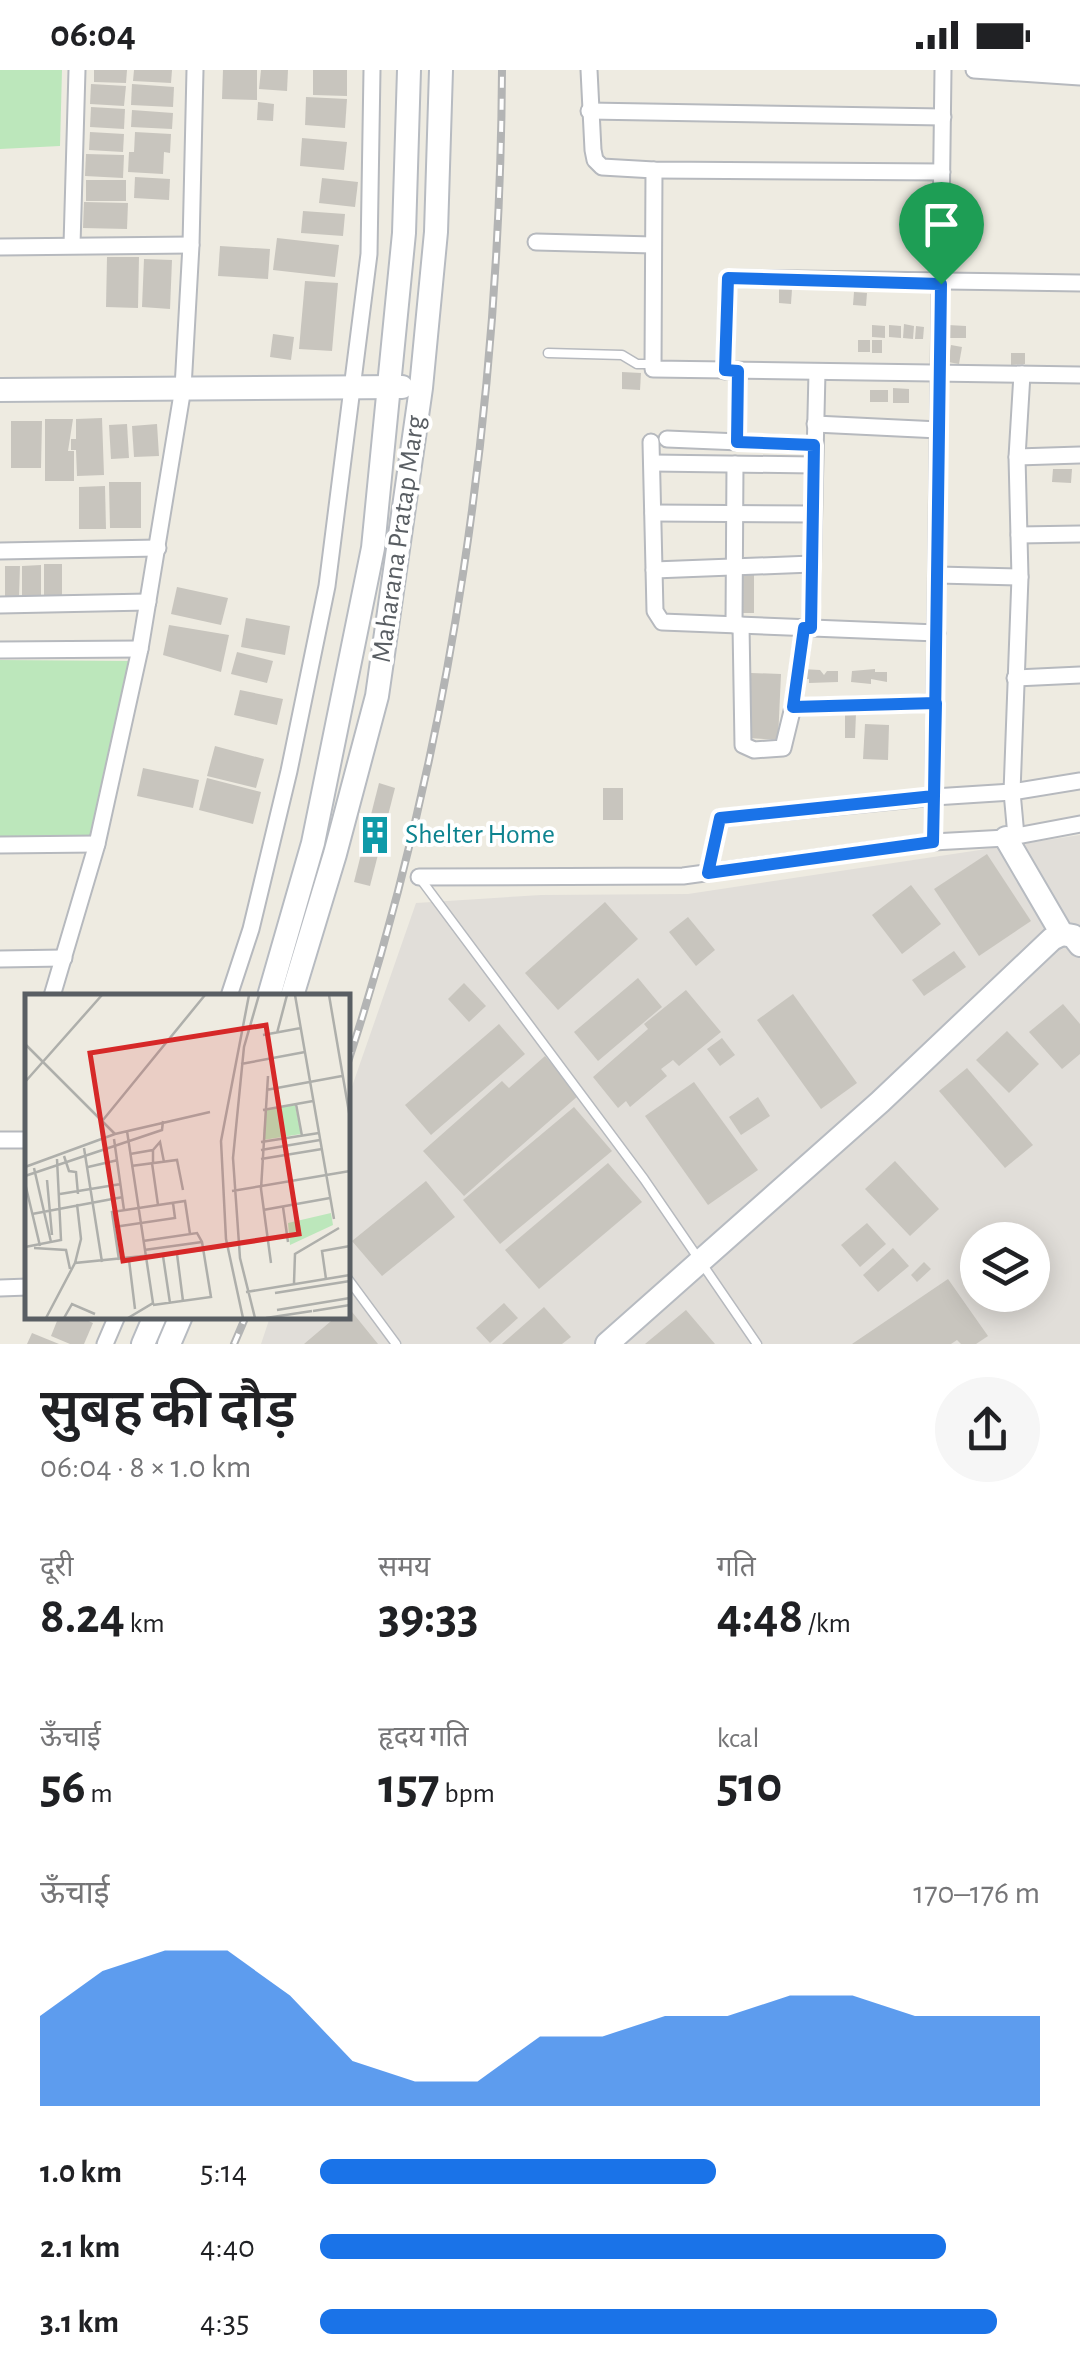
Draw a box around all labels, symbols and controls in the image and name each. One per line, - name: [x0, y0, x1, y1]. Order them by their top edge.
- text: 06:04: [50, 16, 136, 54]
- pin: [899, 182, 984, 285]
- icon: arrive: [914, 197, 969, 252]
- street label: Maharana Pratap Marg: [368, 413, 430, 664]
- building icon: Shelter Home: [354, 814, 396, 856]
- place label: Shelter Home: [405, 821, 555, 849]
- inset map: [25, 994, 350, 1319]
- map controls: [960, 1222, 1050, 1312]
- button: layers: [960, 1222, 1050, 1312]
- button: share: [935, 1377, 1040, 1482]
- text: सुबह की दौड़: [40, 1383, 296, 1438]
- text: 06:04 · 8 × 1.0 km: [40, 1451, 251, 1483]
- text: दूरी: [40, 1554, 74, 1582]
- text: समय: [378, 1554, 430, 1582]
- text: गति: [717, 1554, 756, 1582]
- text: 8.24: [40, 1592, 125, 1642]
- text: 39:33: [378, 1592, 479, 1642]
- text: 4:48: [717, 1592, 803, 1642]
- text: km: [125, 1610, 165, 1638]
- text: /km: [803, 1610, 851, 1638]
- text: ऊँचाई: [40, 1724, 101, 1752]
- text: हृदय गति: [378, 1724, 468, 1752]
- text: kcal: [717, 1725, 759, 1753]
- text: 510: [717, 1761, 782, 1811]
- text: 56: [40, 1762, 86, 1812]
- text: 157: [378, 1762, 440, 1812]
- text: m: [86, 1780, 113, 1808]
- text: bpm: [440, 1780, 495, 1808]
- text: ऊँचाई: [40, 1877, 109, 1909]
- text: 170–176 m: [913, 1877, 1040, 1909]
- text: 1.0 km: [40, 2156, 122, 2188]
- text: 5:14: [200, 2156, 247, 2188]
- text: 2.1 km: [40, 2231, 120, 2263]
- text: 4:40: [200, 2231, 255, 2263]
- text: 3.1 km: [40, 2306, 119, 2338]
- text: 4:35: [200, 2306, 249, 2338]

